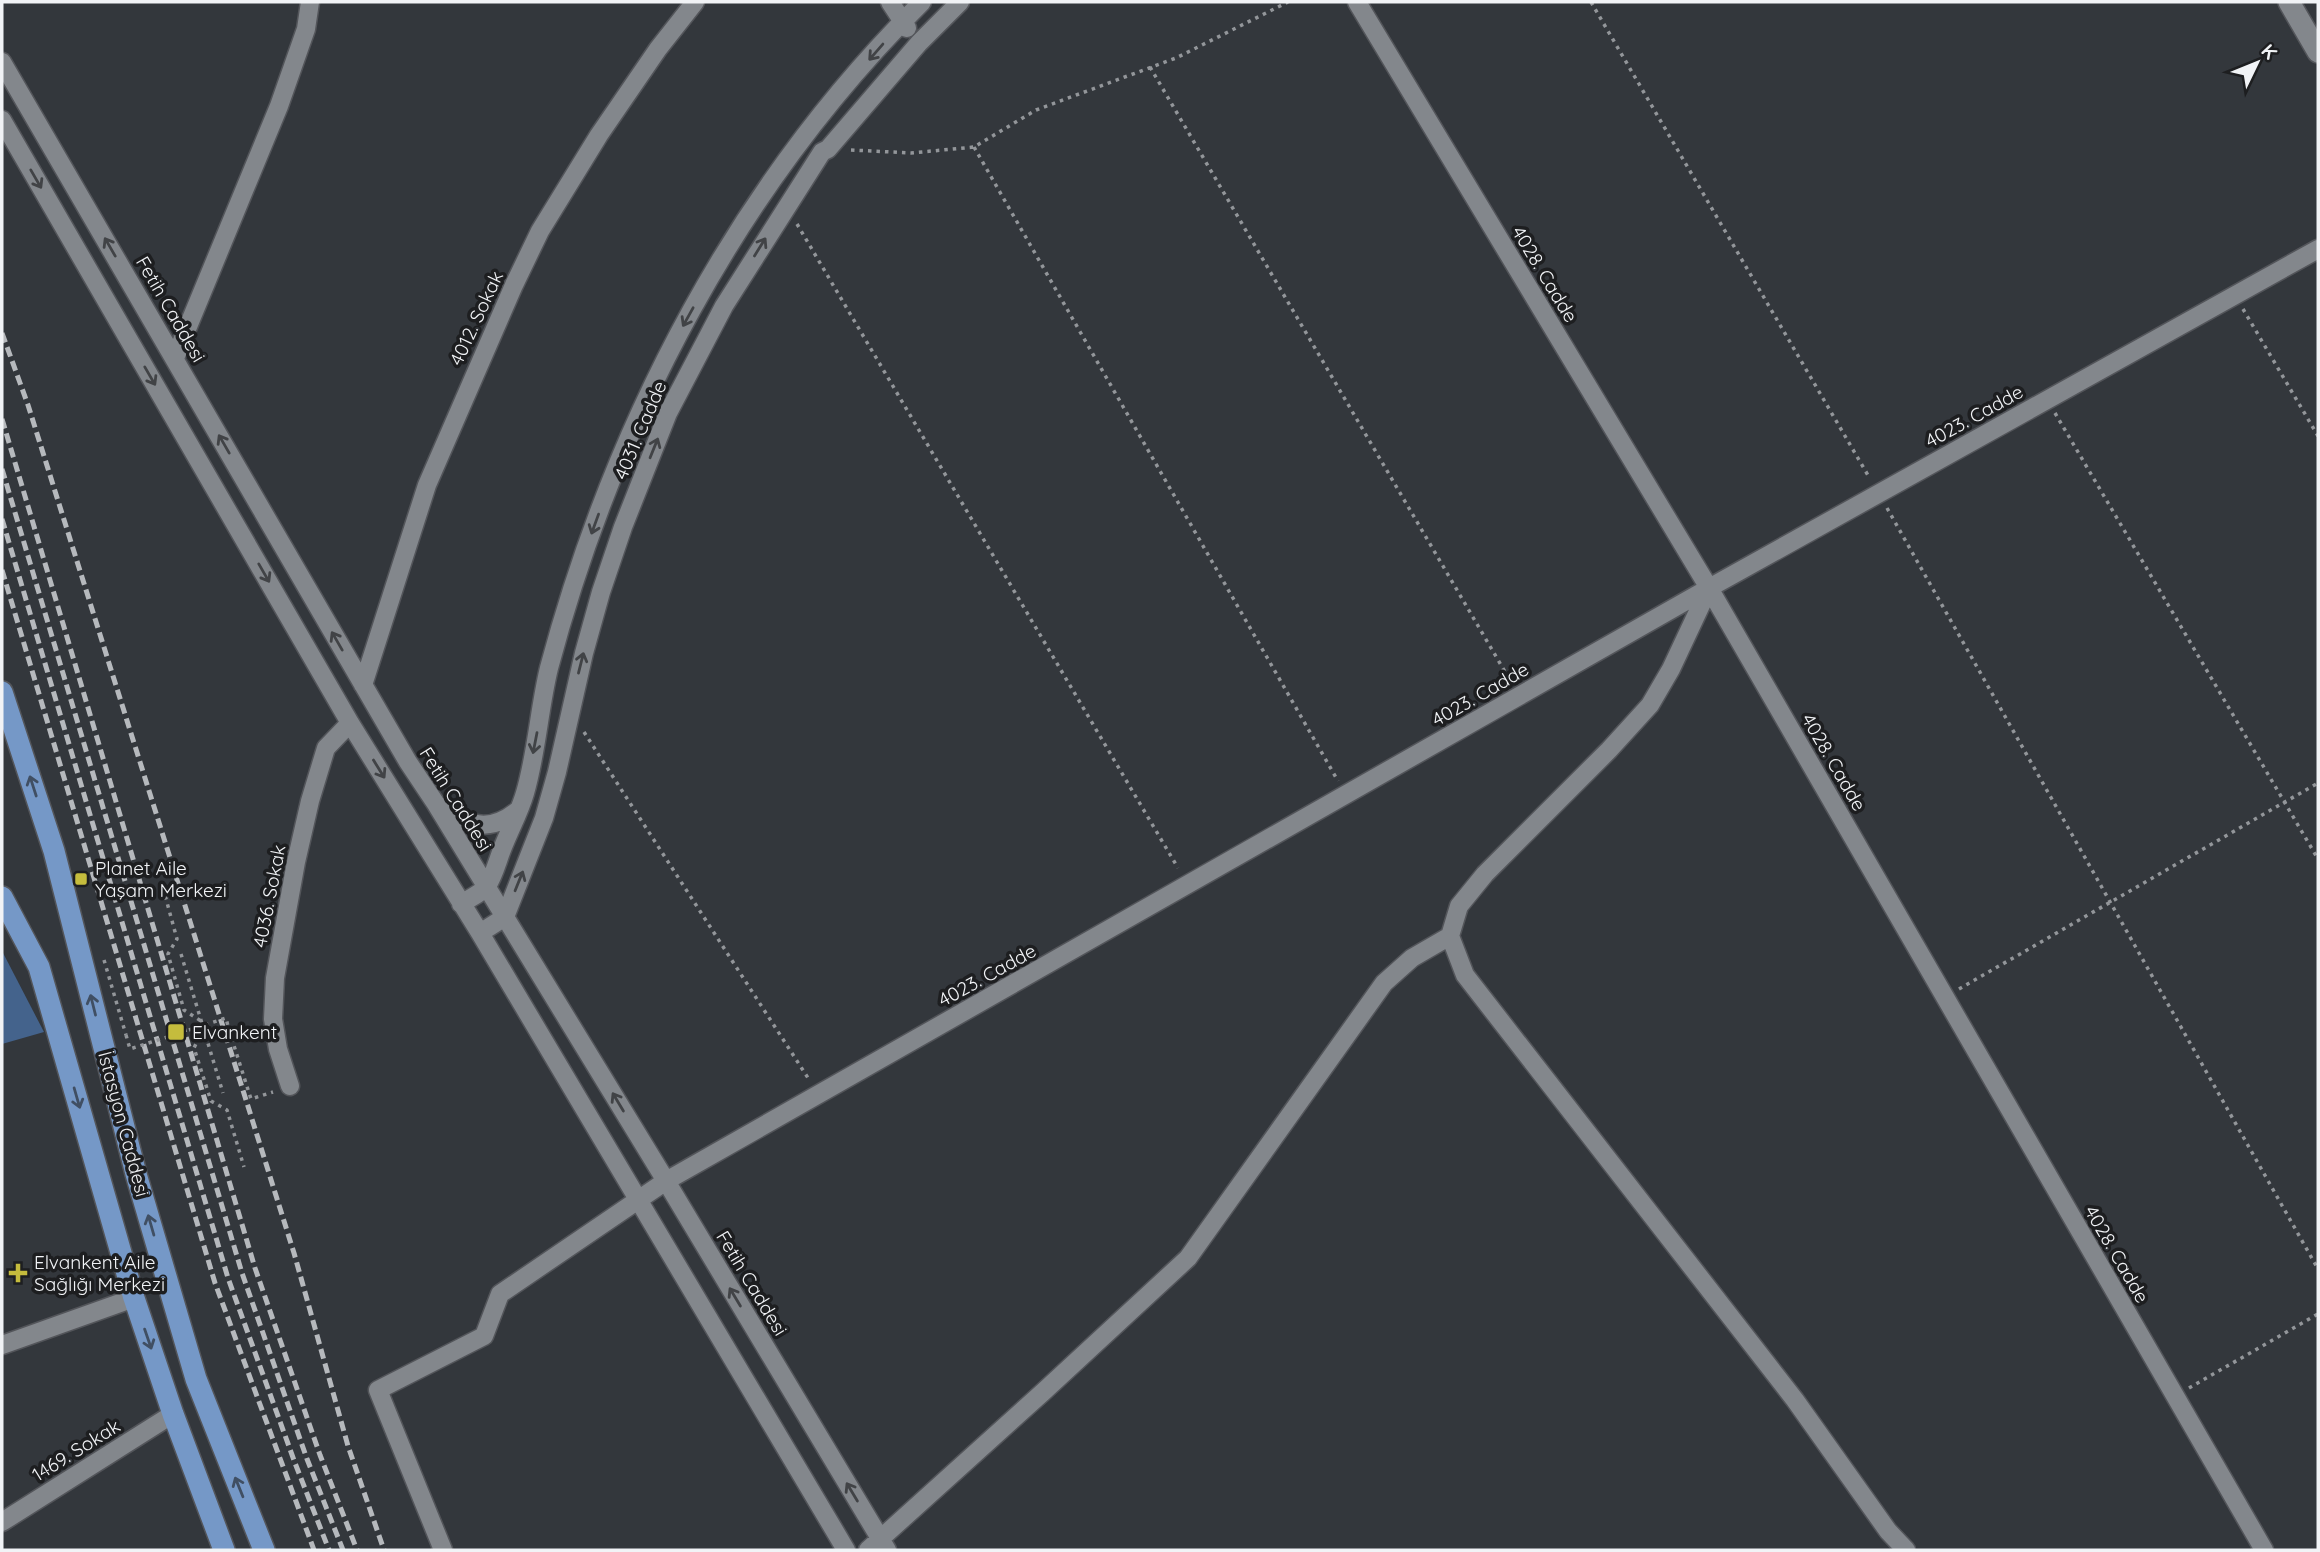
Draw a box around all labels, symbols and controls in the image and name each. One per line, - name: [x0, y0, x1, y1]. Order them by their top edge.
- north arrow: [2222, 28, 2292, 98]
- text: K: [2256, 39, 2282, 64]
- one-way arrow: [868, 43, 884, 61]
- one-way arrow: [29, 169, 43, 189]
- street label: 4028. Cadde: [1507, 221, 1583, 327]
- one-way arrow: [103, 237, 117, 257]
- one-way arrow: [753, 237, 767, 257]
- street label: Fetih Caddesi: [131, 252, 211, 366]
- street label: 4012. Sokak: [444, 267, 508, 369]
- one-way arrow: [681, 306, 695, 327]
- one-way arrow: [143, 366, 157, 386]
- street label: 4031. Cadde: [609, 377, 671, 483]
- street label: 4023. Cadde: [1921, 379, 2027, 453]
- one-way arrow: [217, 434, 231, 454]
- one-way arrow: [648, 437, 661, 459]
- one-way arrow: [588, 513, 600, 535]
- one-way arrow: [257, 563, 271, 583]
- one-way arrow: [330, 631, 344, 651]
- one-way arrow: [575, 652, 588, 675]
- street label: 4023. Cadde: [1427, 657, 1533, 731]
- street label: 4028. Cadde: [1797, 709, 1871, 815]
- one-way arrow: [528, 731, 541, 754]
- street label: Fetih Caddesi: [414, 742, 498, 856]
- one-way arrow: [372, 759, 386, 779]
- one-way arrow: [26, 775, 38, 797]
- street label: 4036. Sokak: [247, 843, 291, 949]
- place label: Planet Aile Yaşam Merkezi: [95, 856, 227, 902]
- marker: Planet Aile Yaşam Merkezi: [73, 871, 89, 887]
- one-way arrow: [513, 871, 526, 893]
- street label: 4023. Cadde: [934, 938, 1040, 1012]
- one-way arrow: [86, 994, 99, 1017]
- place label: Elvankent: [192, 1020, 277, 1044]
- marker: Elvankent: [166, 1022, 186, 1042]
- street label: İstasyon Caddesi: [93, 1049, 155, 1199]
- one-way arrow: [71, 1087, 84, 1109]
- one-way arrow: [610, 1092, 624, 1112]
- street label: 4028. Cadde: [2080, 1201, 2154, 1307]
- one-way arrow: [143, 1214, 156, 1236]
- street label: Fetih Caddesi: [711, 1226, 793, 1340]
- place label: Elvankent Aile Sağlığı Merkezi: [34, 1250, 165, 1296]
- marker: Elvankent Aile Sağlığı Merkezi: [8, 1263, 28, 1283]
- one-way arrow: [728, 1287, 742, 1307]
- one-way arrow: [143, 1328, 155, 1350]
- street label: 1469. Sokak: [28, 1413, 124, 1487]
- one-way arrow: [231, 1477, 244, 1498]
- one-way arrow: [845, 1482, 859, 1502]

